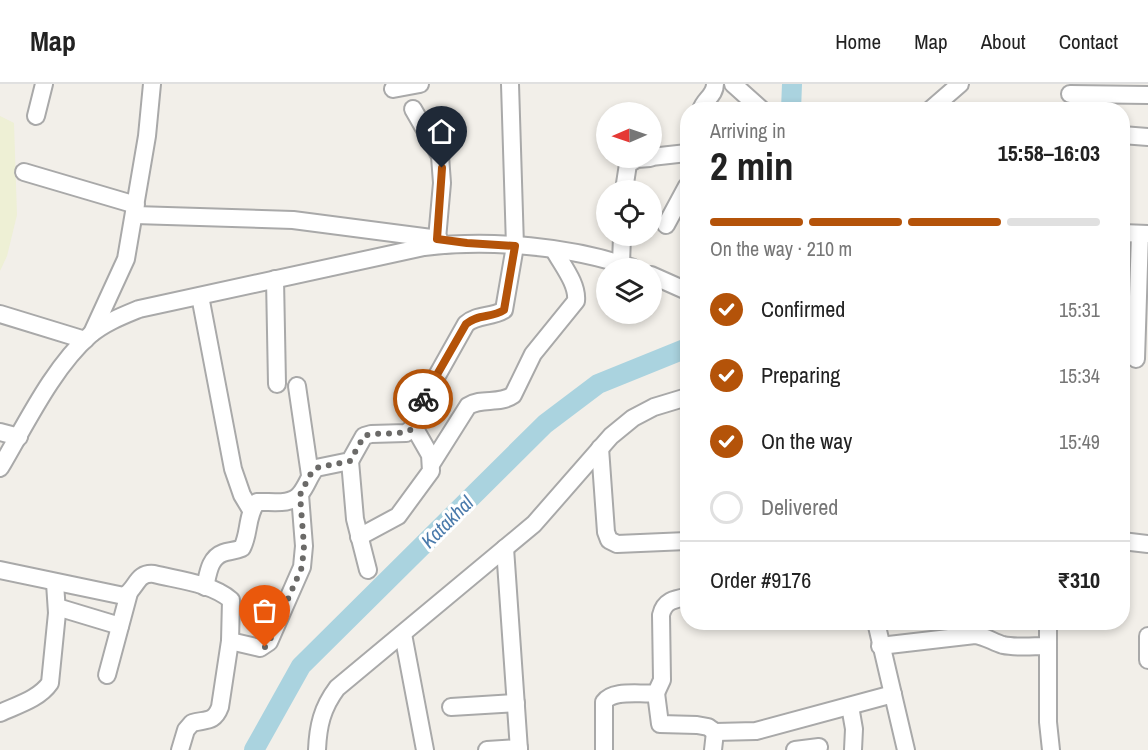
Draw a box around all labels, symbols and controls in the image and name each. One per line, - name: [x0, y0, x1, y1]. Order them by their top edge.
- text: Map: [30, 22, 76, 60]
- text: Home: [835, 27, 881, 56]
- text: Map: [914, 27, 948, 56]
- text: About: [981, 27, 1026, 56]
- text: Contact: [1059, 27, 1118, 56]
- north arrow: [596, 102, 662, 168]
- map controls: [596, 102, 662, 324]
- pin: [416, 106, 467, 168]
- icon: home: [425, 115, 458, 148]
- text: Arriving in: [710, 117, 786, 144]
- text: 15:58–16:03: [998, 138, 1100, 168]
- text: 2 min: [710, 140, 794, 192]
- button: locate: [596, 180, 662, 246]
- text: On the way · 210 m: [710, 235, 852, 262]
- button: layers: [596, 258, 662, 324]
- icon: check: [710, 293, 743, 326]
- text: Confirmed: [761, 294, 845, 324]
- text: 15:31: [1059, 296, 1100, 323]
- icon: check: [710, 359, 743, 392]
- text: Preparing: [761, 360, 840, 390]
- text: 15:34: [1059, 362, 1100, 389]
- courier: [393, 369, 453, 429]
- icon: bike: [407, 383, 440, 416]
- icon: check: [710, 425, 743, 458]
- text: On the way: [761, 426, 852, 456]
- text: 15:49: [1059, 428, 1100, 455]
- water label: Katakhal: [415, 489, 479, 554]
- text: Delivered: [761, 492, 838, 522]
- text: Order #9176: [710, 565, 811, 595]
- text: ₹310: [1057, 565, 1100, 595]
- pin: [239, 585, 290, 647]
- icon: bag: [248, 594, 281, 627]

